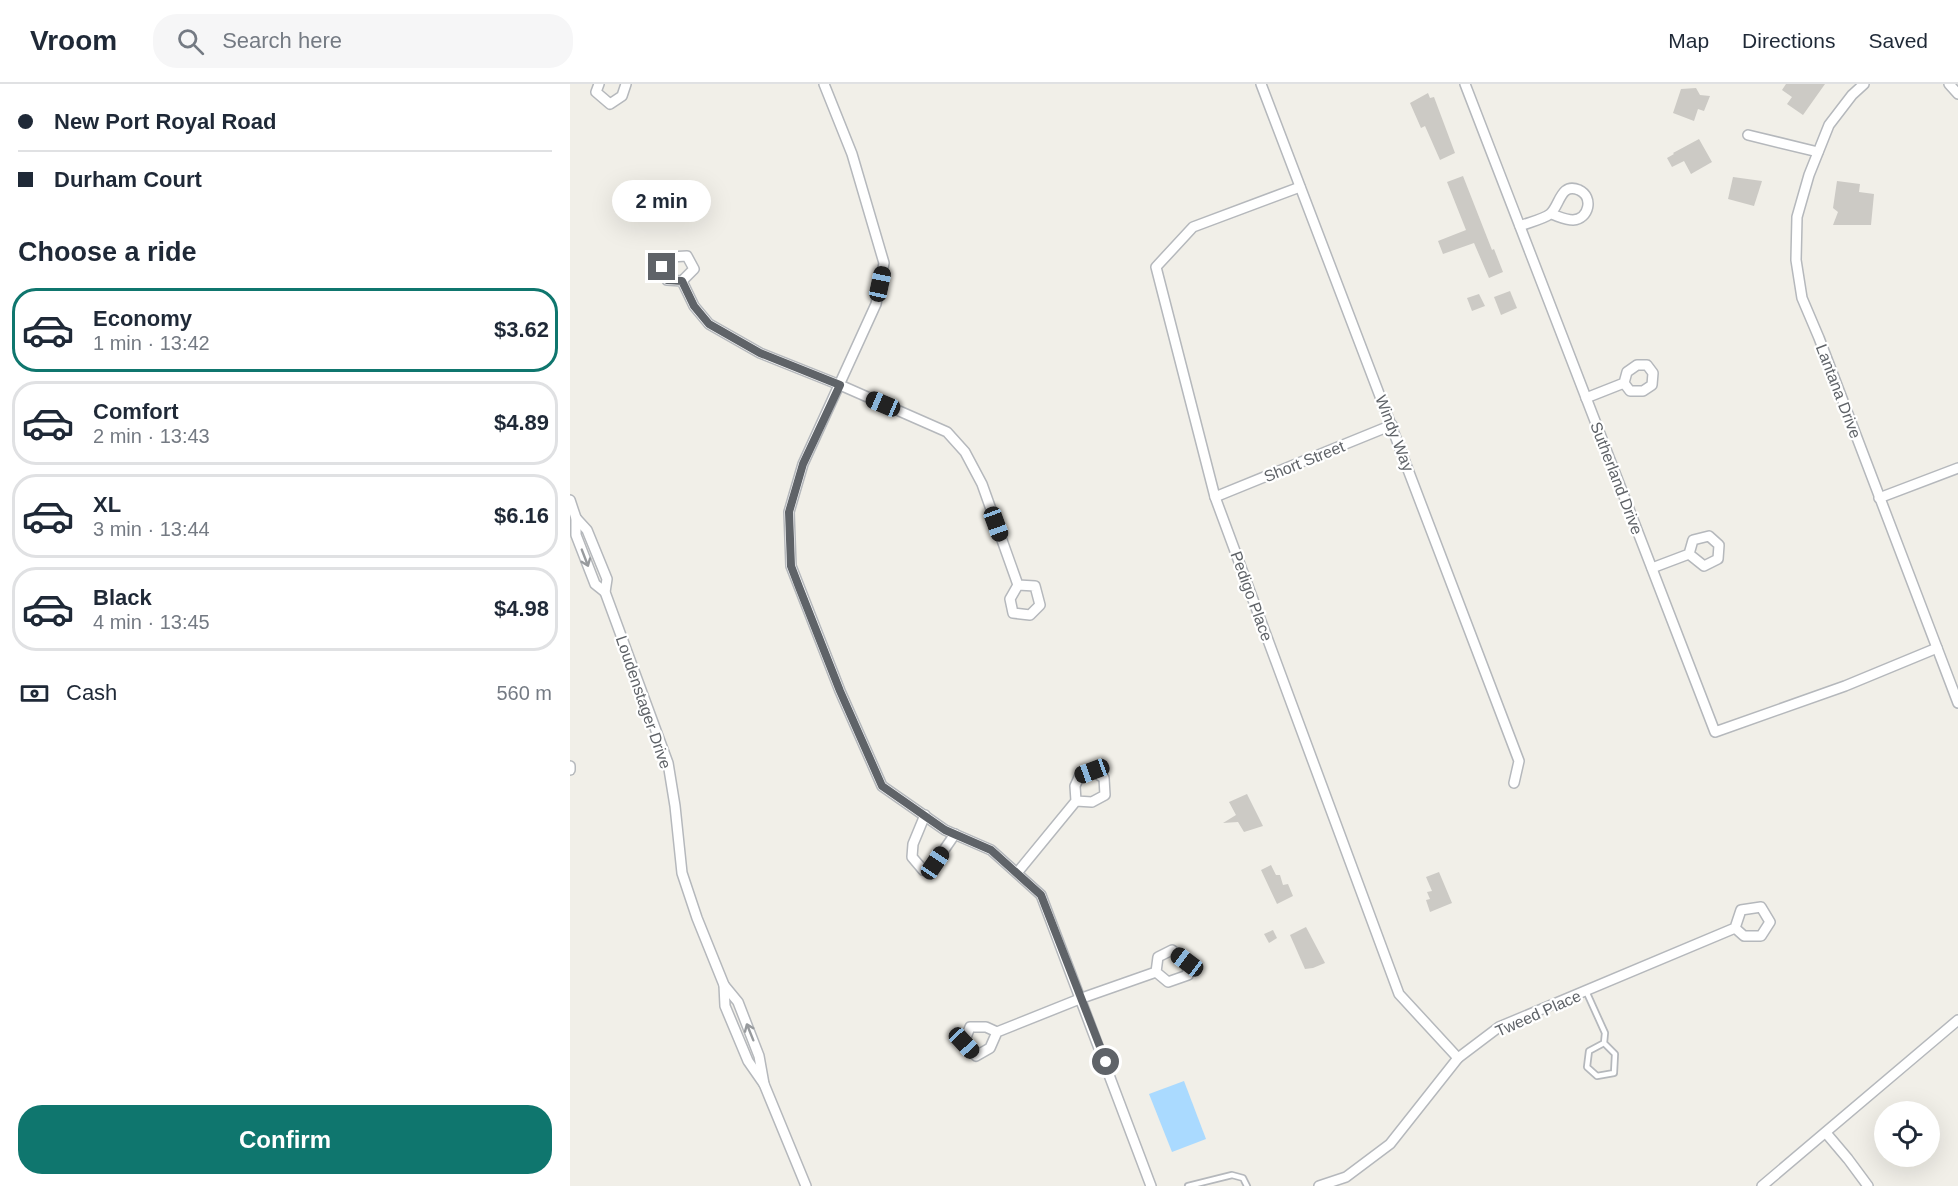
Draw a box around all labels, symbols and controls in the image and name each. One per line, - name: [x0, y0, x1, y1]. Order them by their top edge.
- search box: [153, 14, 573, 68]
- text: Vroom: [30, 25, 117, 56]
- icon: search: [174, 25, 207, 58]
- text: Search here: [222, 28, 342, 53]
- text: Map: [1668, 29, 1709, 52]
- text: Directions: [1742, 29, 1835, 52]
- text: Saved: [1868, 29, 1928, 52]
- text: New Port Royal Road: [54, 109, 276, 134]
- text: Durham Court: [54, 167, 202, 192]
- callout: 2 min: [612, 180, 712, 222]
- text: 2 min: [635, 190, 688, 212]
- text: Choose a ride: [18, 237, 197, 267]
- route end: [648, 253, 675, 280]
- car: [867, 265, 893, 303]
- icon: car: [21, 303, 75, 357]
- text: Economy: [93, 306, 192, 331]
- text: $3.62: [494, 317, 549, 342]
- text: 1 min · 13:42: [93, 332, 210, 354]
- street label: Lantana Drive: [1813, 342, 1864, 441]
- car: [863, 389, 903, 419]
- street label: Windy Way: [1372, 393, 1417, 474]
- icon: car: [21, 396, 75, 450]
- text: Comfort: [93, 399, 179, 424]
- text: $4.89: [494, 410, 549, 435]
- street label: Sutherland Drive: [1587, 420, 1646, 537]
- text: 2 min · 13:43: [93, 425, 210, 447]
- street label: Short Street: [1261, 437, 1347, 485]
- icon: car: [21, 489, 75, 543]
- text: XL: [93, 492, 121, 517]
- text: $6.16: [494, 503, 549, 528]
- car: [981, 504, 1011, 544]
- text: 3 min · 13:44: [93, 518, 210, 540]
- one-way arrow: [580, 548, 591, 567]
- street label: Pedigo Place: [1227, 549, 1276, 643]
- icon: car: [21, 582, 75, 636]
- text: Black: [93, 585, 152, 610]
- text: $4.98: [494, 596, 549, 621]
- text: 4 min · 13:45: [93, 611, 210, 633]
- street label: Loudenstager Drive: [613, 633, 674, 771]
- icon: cash: [18, 677, 51, 710]
- text: Cash: [66, 680, 117, 705]
- text: 560 m: [496, 682, 552, 704]
- car: [1072, 756, 1112, 786]
- car: [917, 843, 953, 883]
- car: [1167, 944, 1207, 980]
- street label: Tweed Place: [1493, 987, 1584, 1040]
- one-way arrow: [744, 1023, 755, 1041]
- car: [945, 1024, 983, 1062]
- route start: [1092, 1048, 1119, 1075]
- map controls: [1874, 1101, 1940, 1167]
- button: locate: [1874, 1101, 1940, 1167]
- button: Confirm: [18, 1105, 552, 1174]

